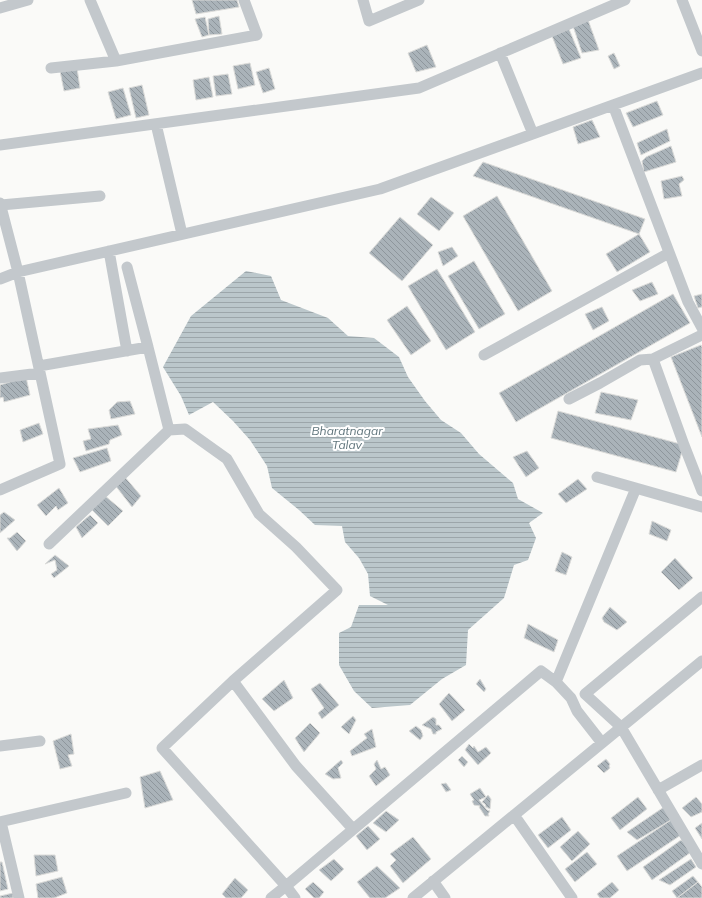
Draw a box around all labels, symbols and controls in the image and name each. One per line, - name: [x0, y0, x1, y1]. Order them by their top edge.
- water label: Bharatnagar Talav: [311, 423, 383, 452]

